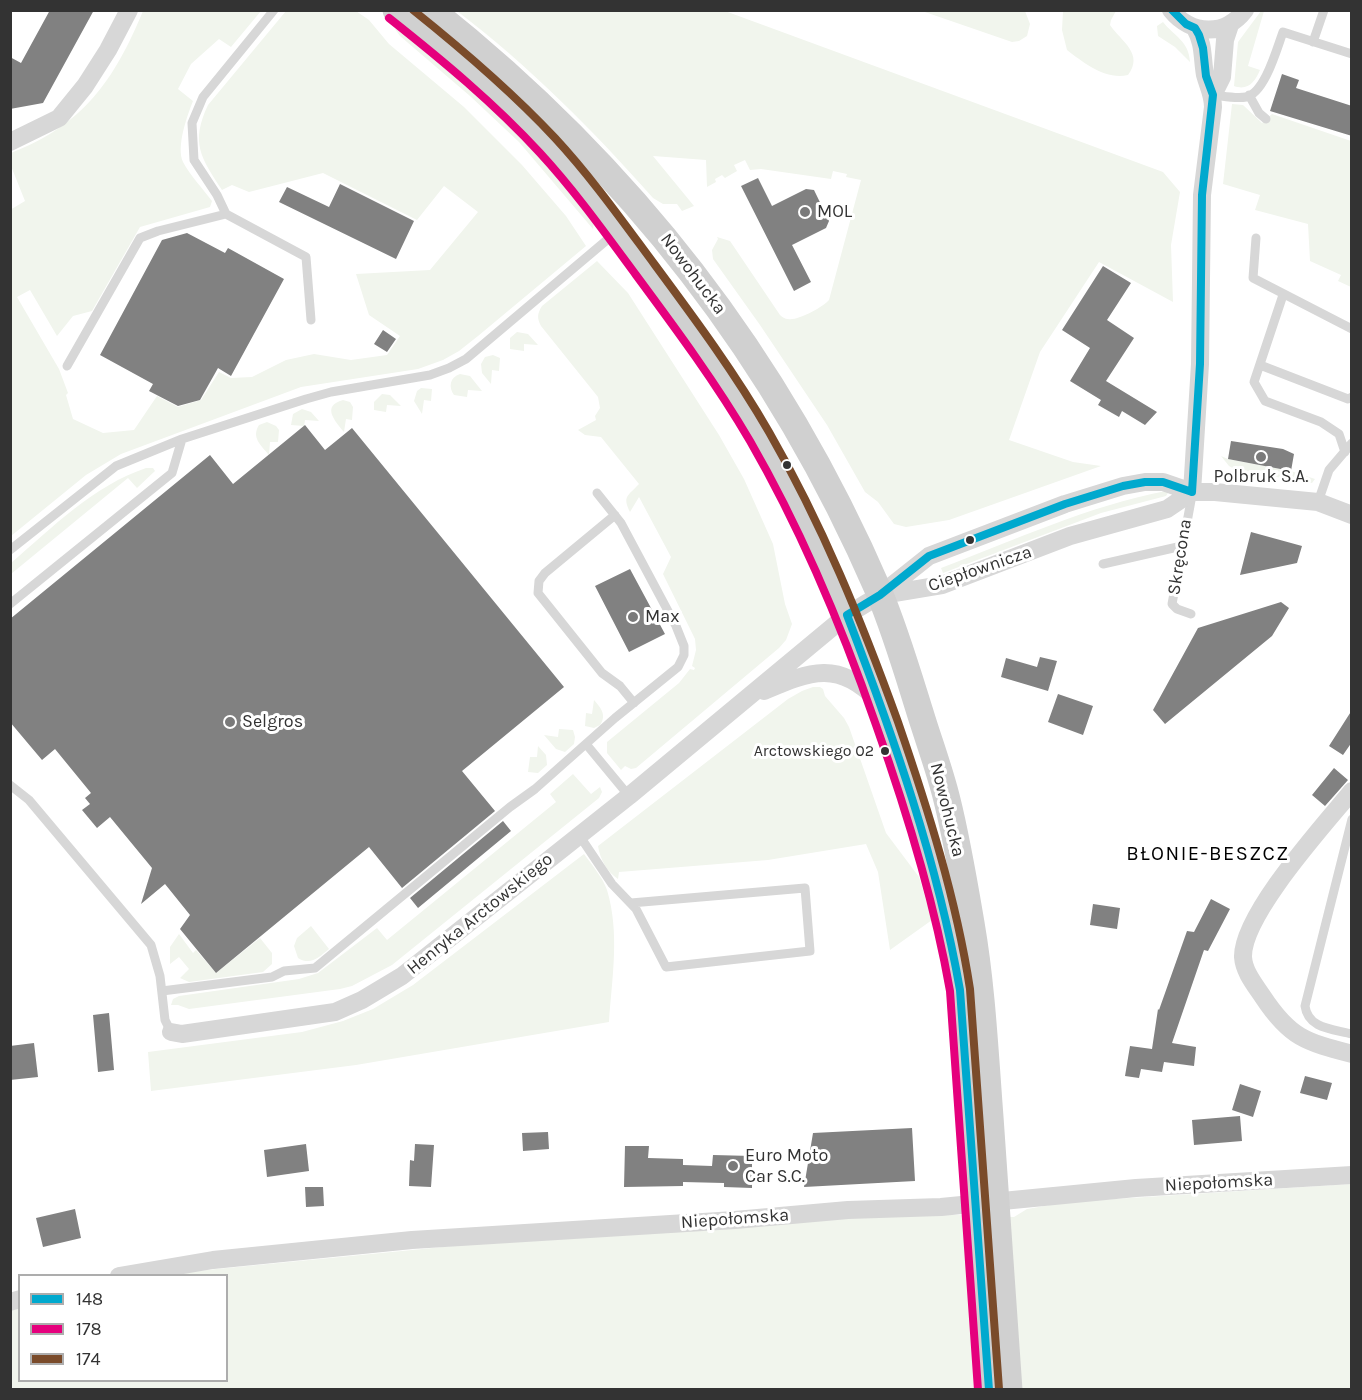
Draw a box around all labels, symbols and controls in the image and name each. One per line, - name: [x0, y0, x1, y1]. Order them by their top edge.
- place label: MOL: [817, 201, 852, 223]
- marker: MOL: [798, 205, 812, 219]
- street label: Nowohucka: [655, 229, 731, 319]
- marker: Polbruk S.A.: [1254, 450, 1268, 464]
- unlabelled marker: [781, 459, 793, 471]
- place label: Polbruk S.A.: [1214, 466, 1308, 488]
- street label: Skręcona: [1163, 517, 1197, 597]
- unlabelled marker: [964, 534, 976, 546]
- street label: Ciepłownicza: [925, 541, 1035, 597]
- place label: Max: [645, 606, 679, 628]
- marker: Max: [626, 610, 640, 624]
- place label: Selgros: [242, 711, 303, 733]
- marker: Selgros: [223, 715, 237, 729]
- place label: Arctowskiego 02: [754, 741, 874, 761]
- marker: Arctowskiego 02: [879, 745, 891, 757]
- street label: Nowohucka: [925, 761, 969, 859]
- district label: BŁONIE-BESZCZ: [1126, 842, 1290, 866]
- street label: Henryka Arctowskiego: [403, 849, 557, 979]
- place label: Euro Moto Car S.C.: [745, 1145, 828, 1188]
- marker: Euro Moto Car S.C.: [726, 1159, 740, 1173]
- street label: Niepołomska: [1164, 1169, 1274, 1197]
- street label: Niepołomska: [680, 1204, 790, 1234]
- legend: [18, 1274, 228, 1382]
- text: 148: [76, 1288, 103, 1310]
- text: 178: [76, 1318, 101, 1340]
- text: 174: [76, 1348, 100, 1370]

